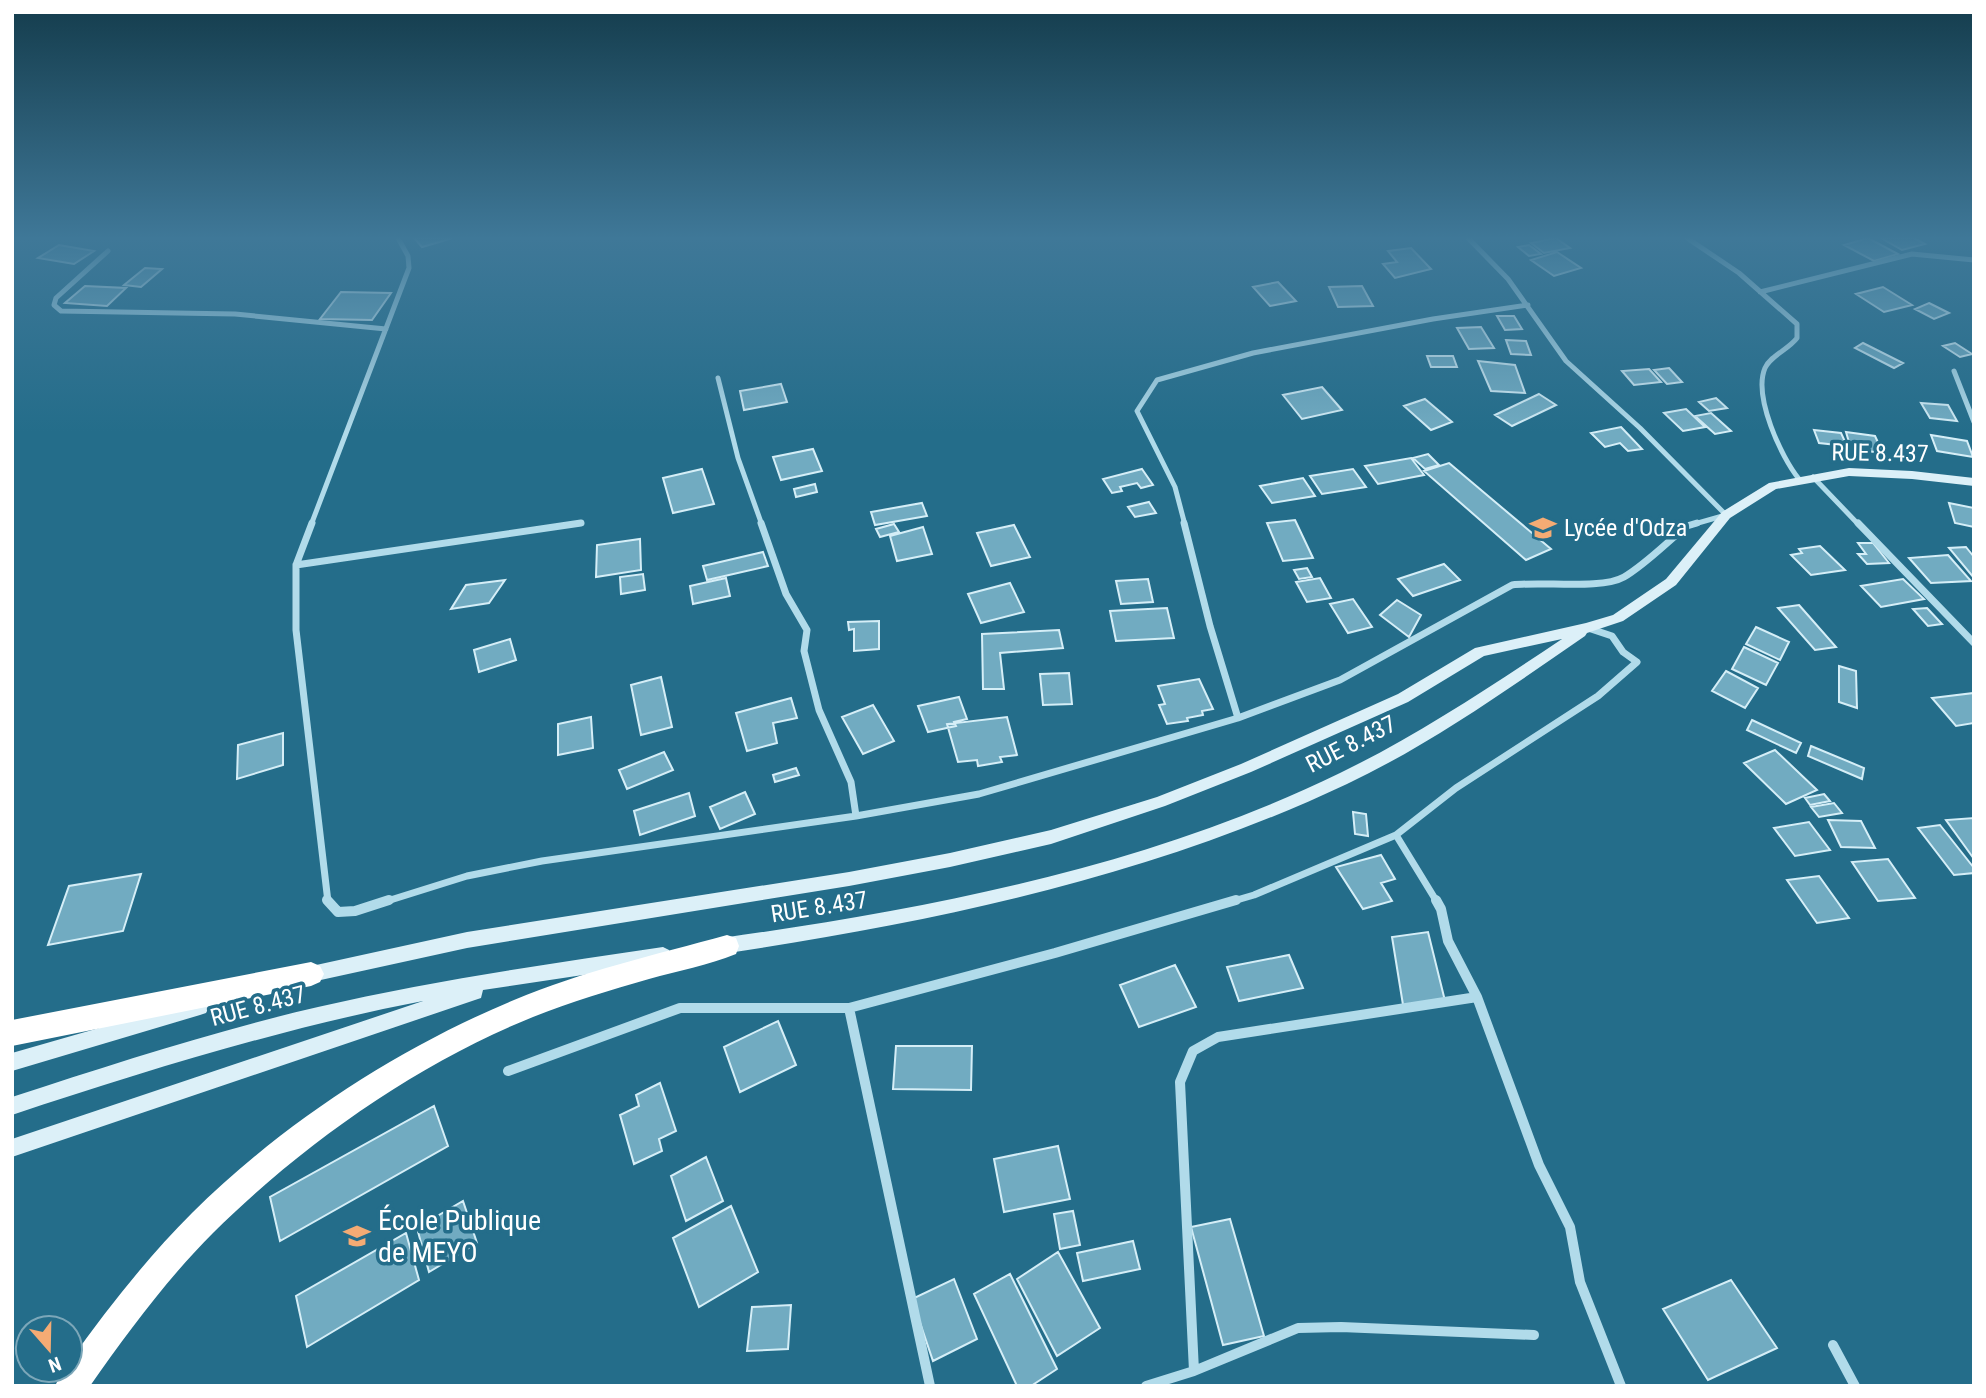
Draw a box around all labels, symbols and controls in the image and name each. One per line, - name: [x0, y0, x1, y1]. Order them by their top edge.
- street label: RUE 8.437: [1831, 438, 1929, 468]
- school or university icon: Lycée d'Odza: [1528, 513, 1558, 543]
- place label: Lycée d'Odza: [1564, 514, 1687, 542]
- street label: RUE 8.437: [1301, 709, 1401, 779]
- street label: RUE 8.437: [769, 886, 869, 928]
- street label: RUE 8.437: [207, 980, 309, 1032]
- place label: École Publique de MEYO: [378, 1204, 541, 1269]
- school or university icon: École Publique de MEYO: [342, 1221, 372, 1251]
- north arrow: [14, 1314, 84, 1384]
- text: N: [45, 1352, 64, 1377]

